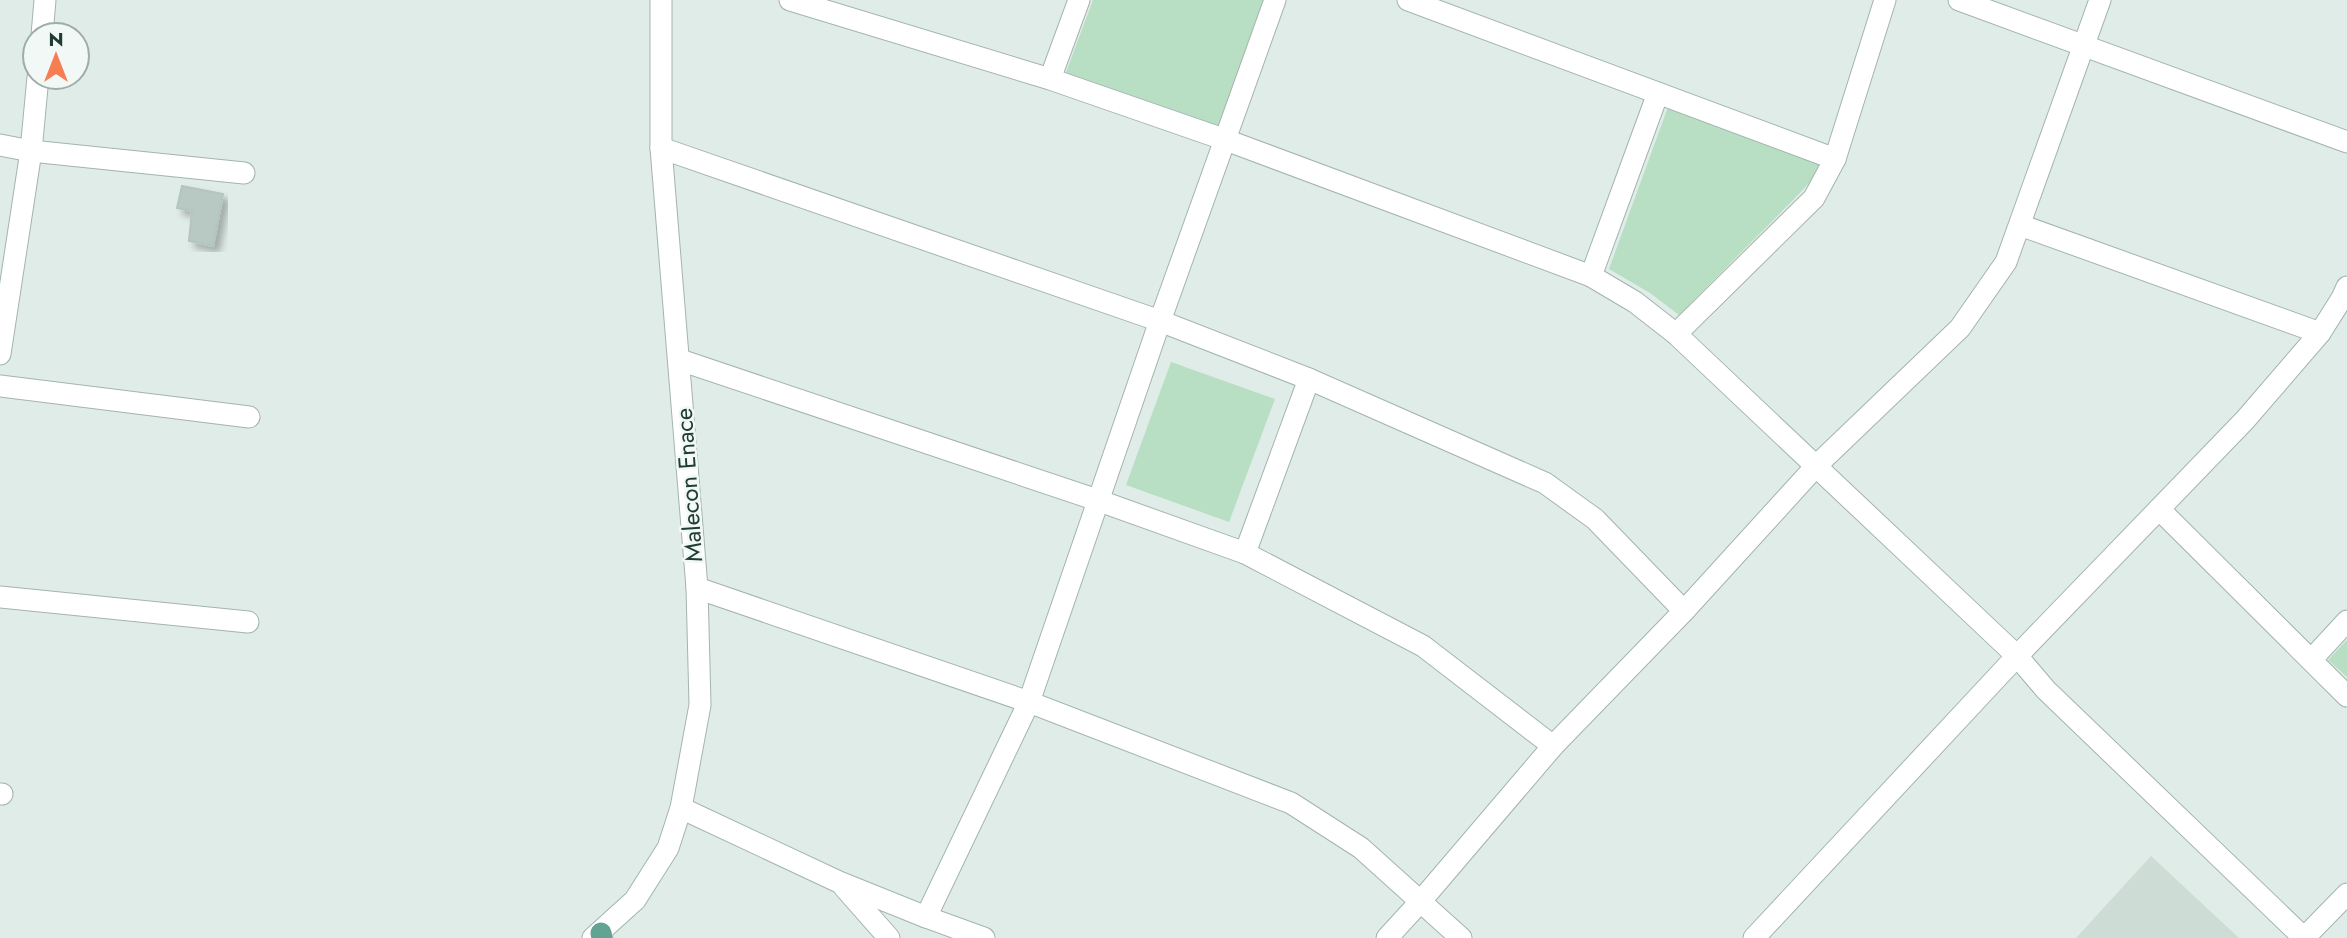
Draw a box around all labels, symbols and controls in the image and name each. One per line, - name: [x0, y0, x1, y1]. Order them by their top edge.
- north arrow: [21, 21, 91, 91]
- text: N: [48, 26, 64, 53]
- street label: Malecon Enace: [666, 407, 711, 563]

